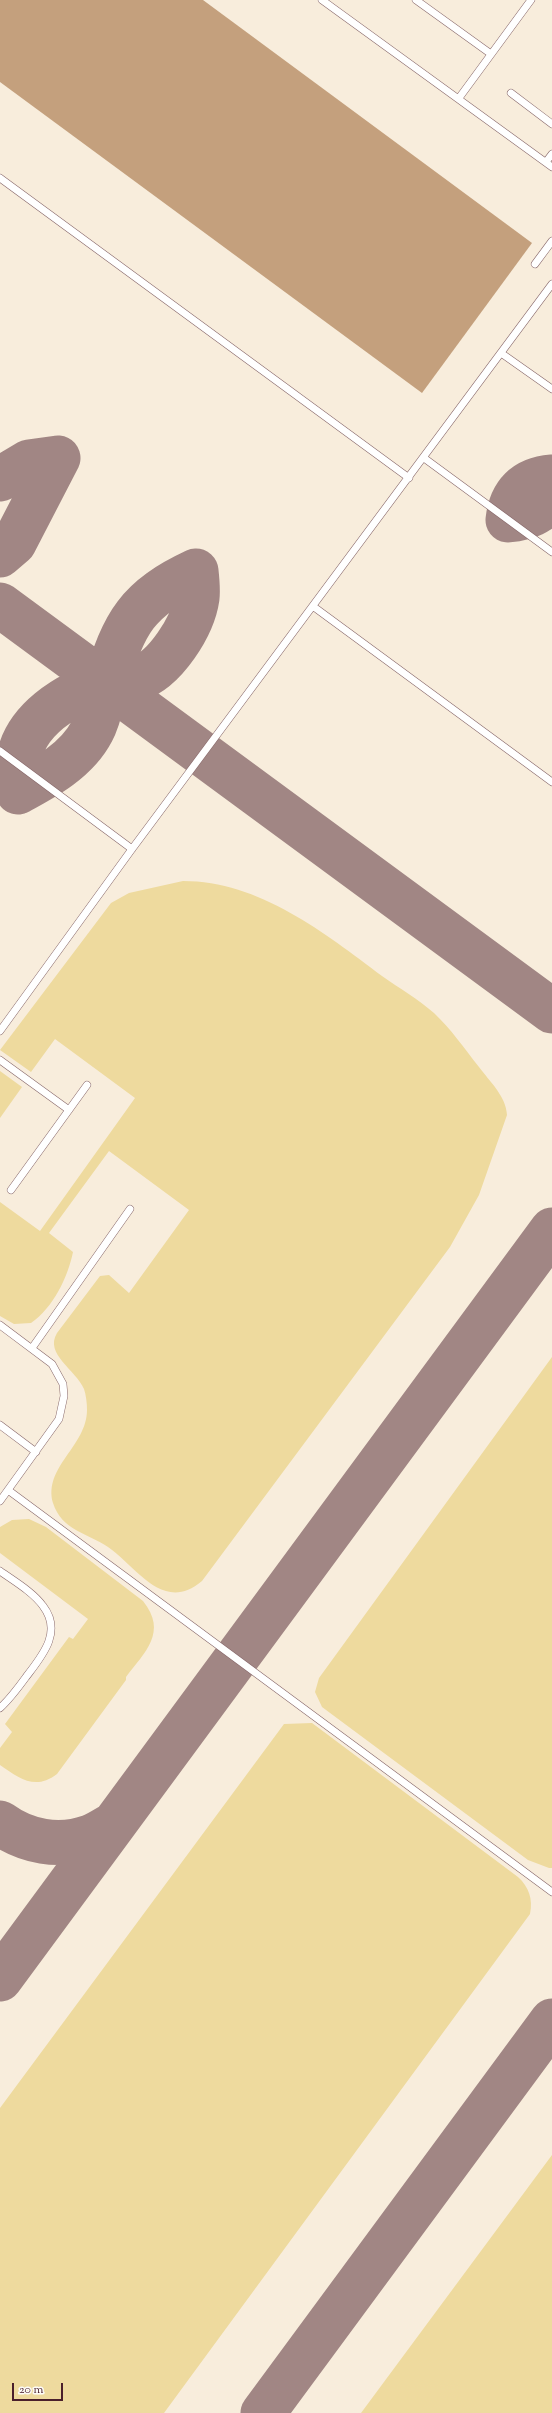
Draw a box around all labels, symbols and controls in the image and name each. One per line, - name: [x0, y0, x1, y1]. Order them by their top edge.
- scale bar: [14, 2375, 65, 2401]
- text: 20 m: [19, 2381, 43, 2399]

